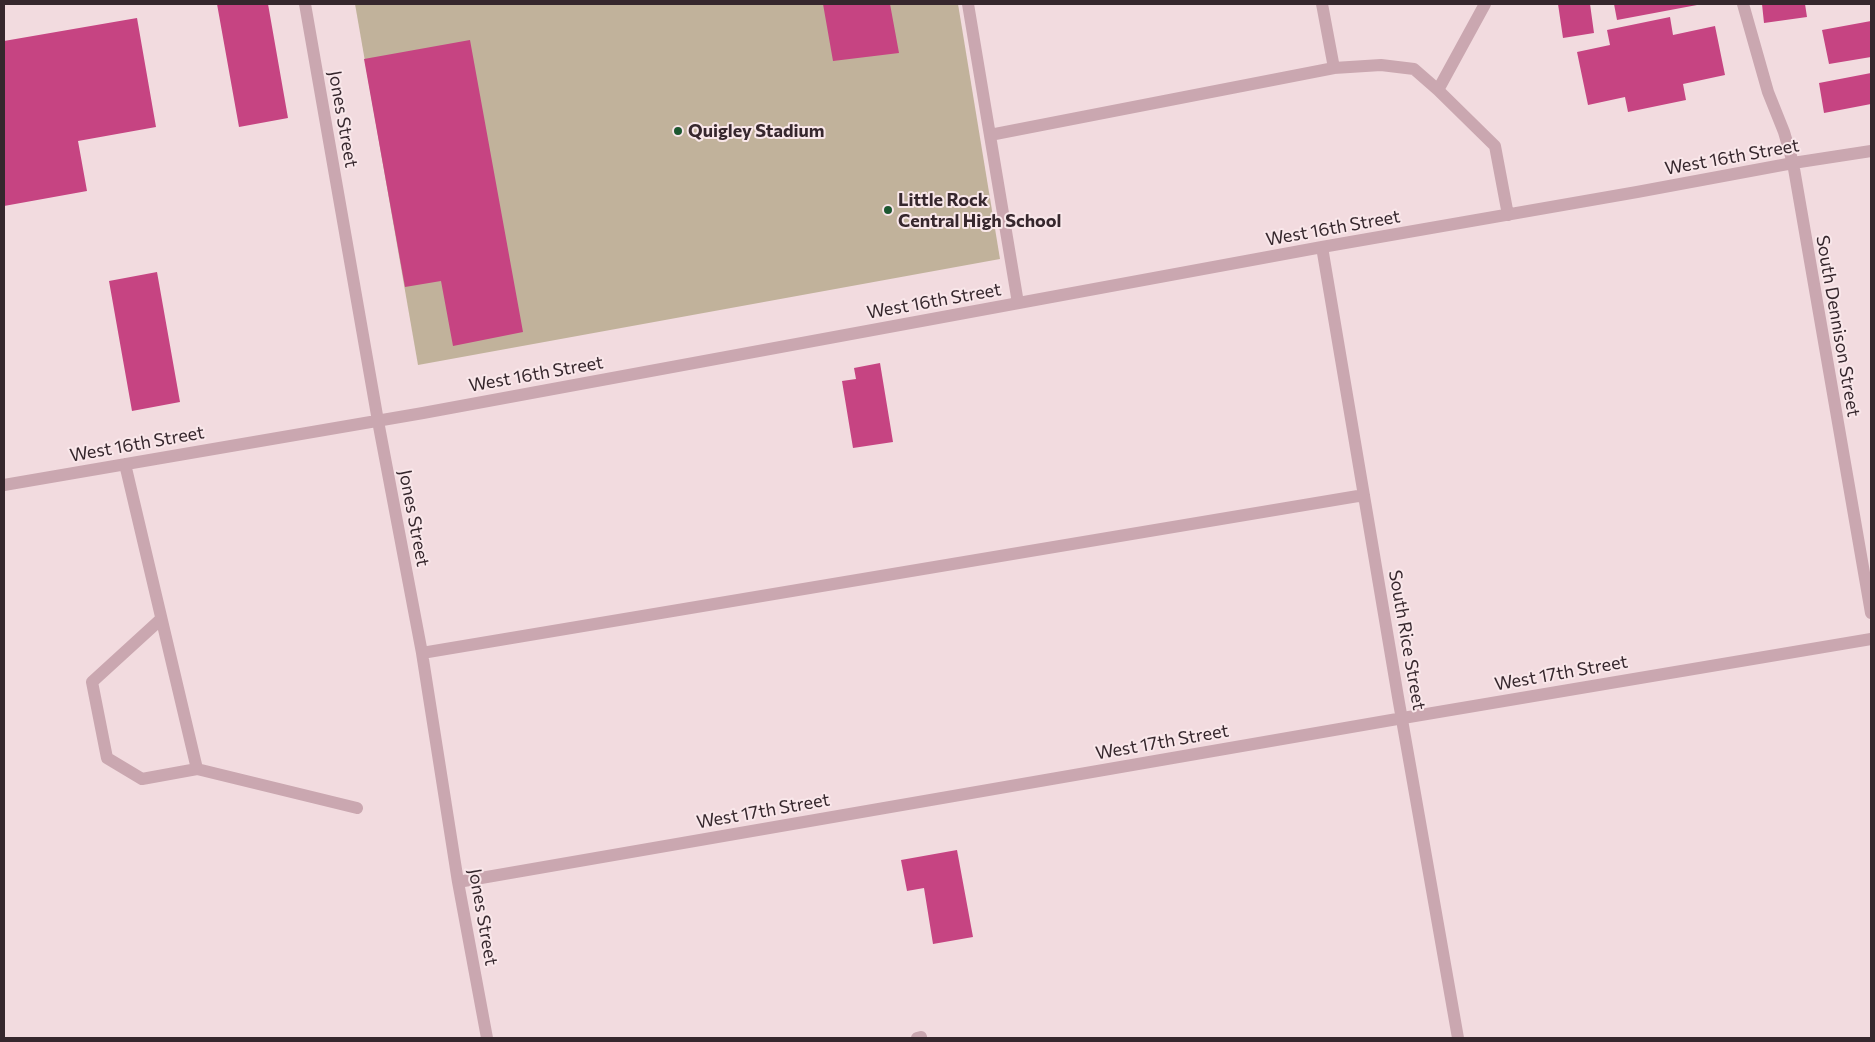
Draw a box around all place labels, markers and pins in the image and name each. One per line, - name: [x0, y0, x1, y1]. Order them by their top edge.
- place label: Quigley Stadium: [688, 120, 824, 142]
- marker: Quigley Stadium: [672, 125, 684, 137]
- place label: Little Rock Central High School: [898, 189, 1061, 232]
- marker: Little Rock Central High School: [882, 204, 894, 216]

